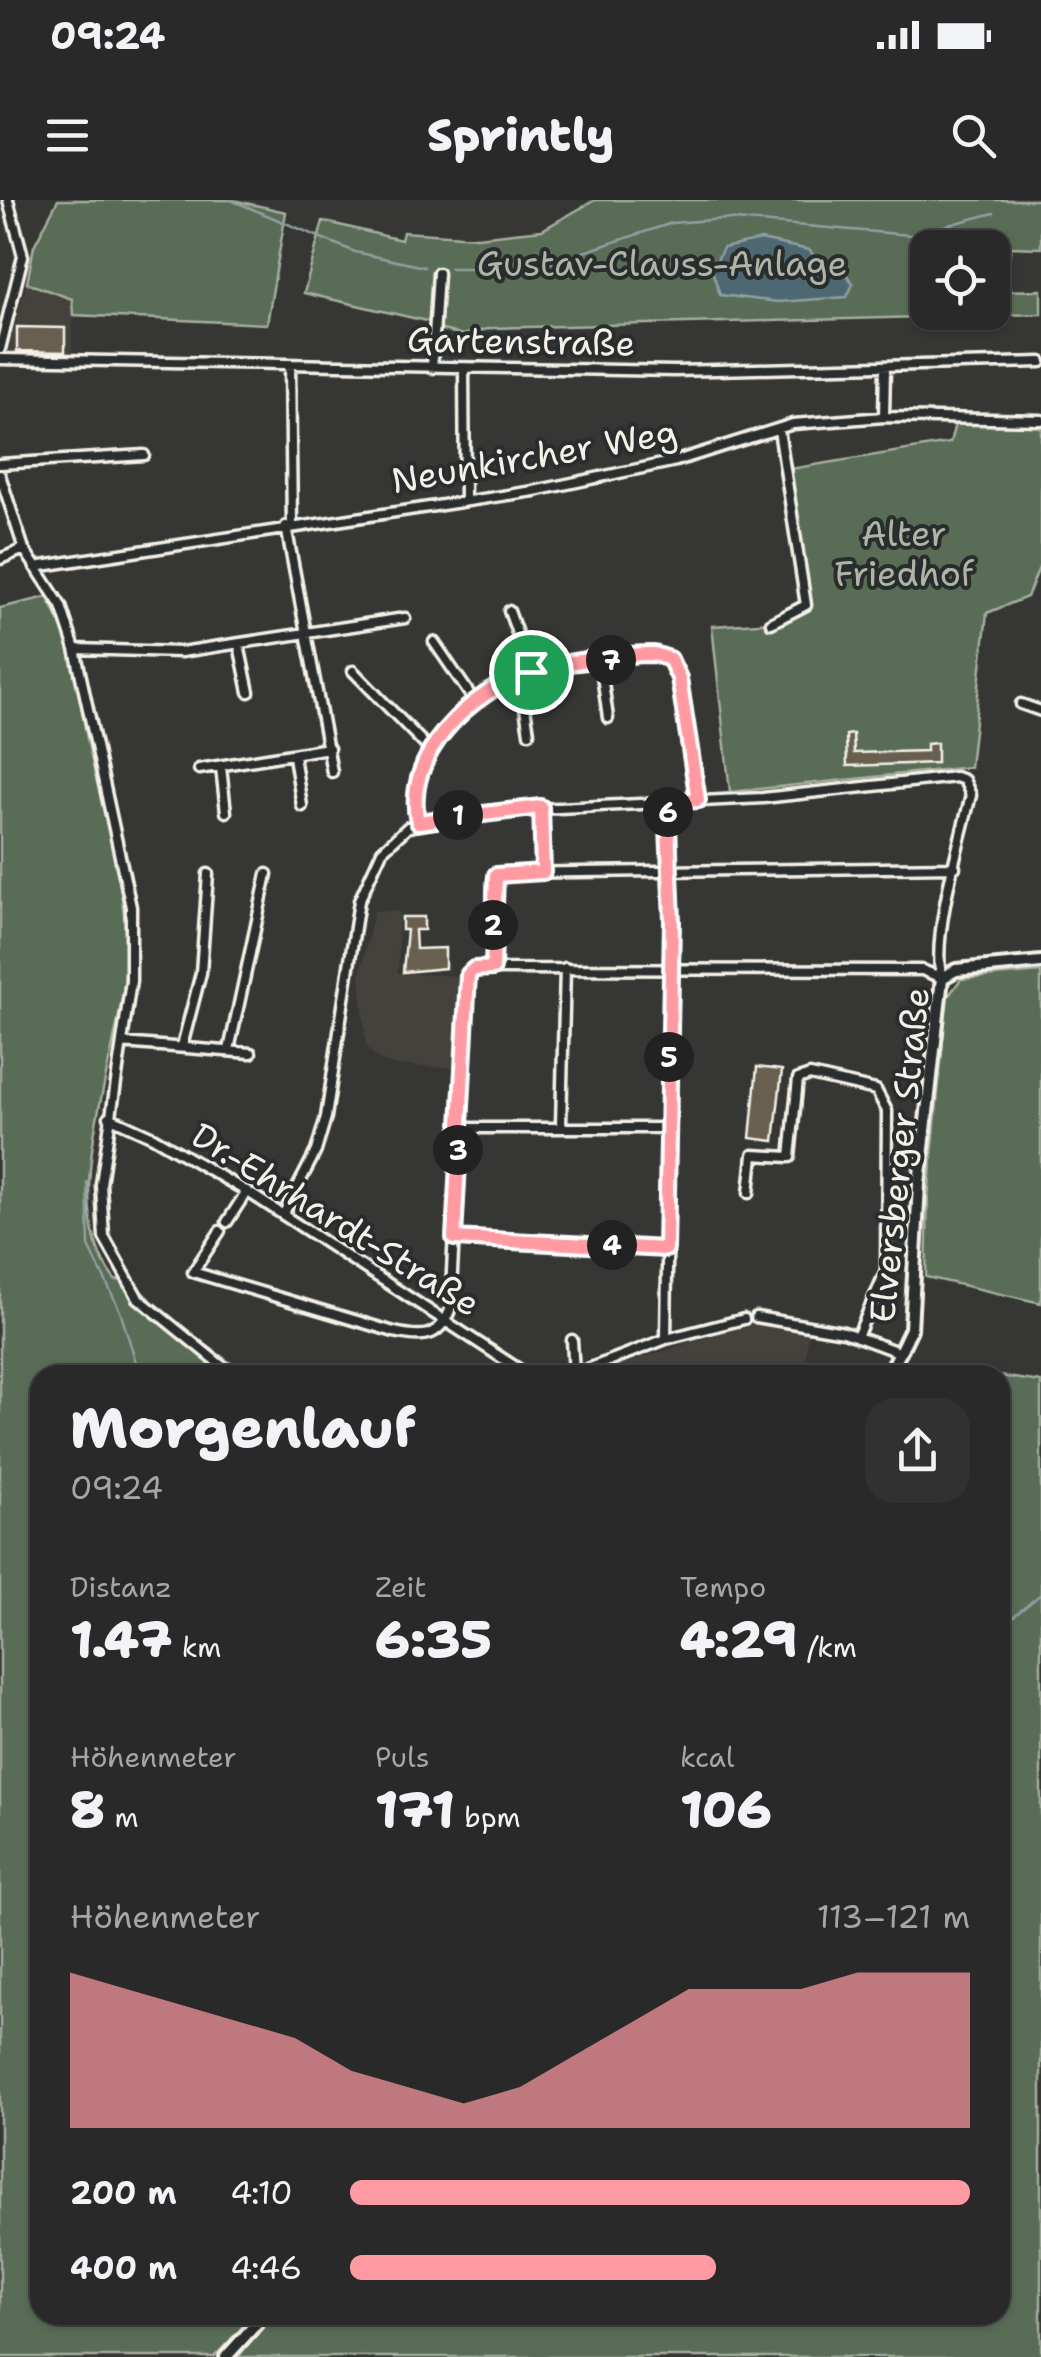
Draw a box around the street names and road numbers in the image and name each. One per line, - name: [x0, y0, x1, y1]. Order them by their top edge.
- street label: Gartenstraße: [406, 316, 636, 366]
- street label: Neunkircher Weg: [387, 408, 681, 504]
- street label: Elversberger Straße: [858, 985, 940, 1325]
- street label: Dr.-Ehrhardt-Straße: [183, 1111, 489, 1327]

